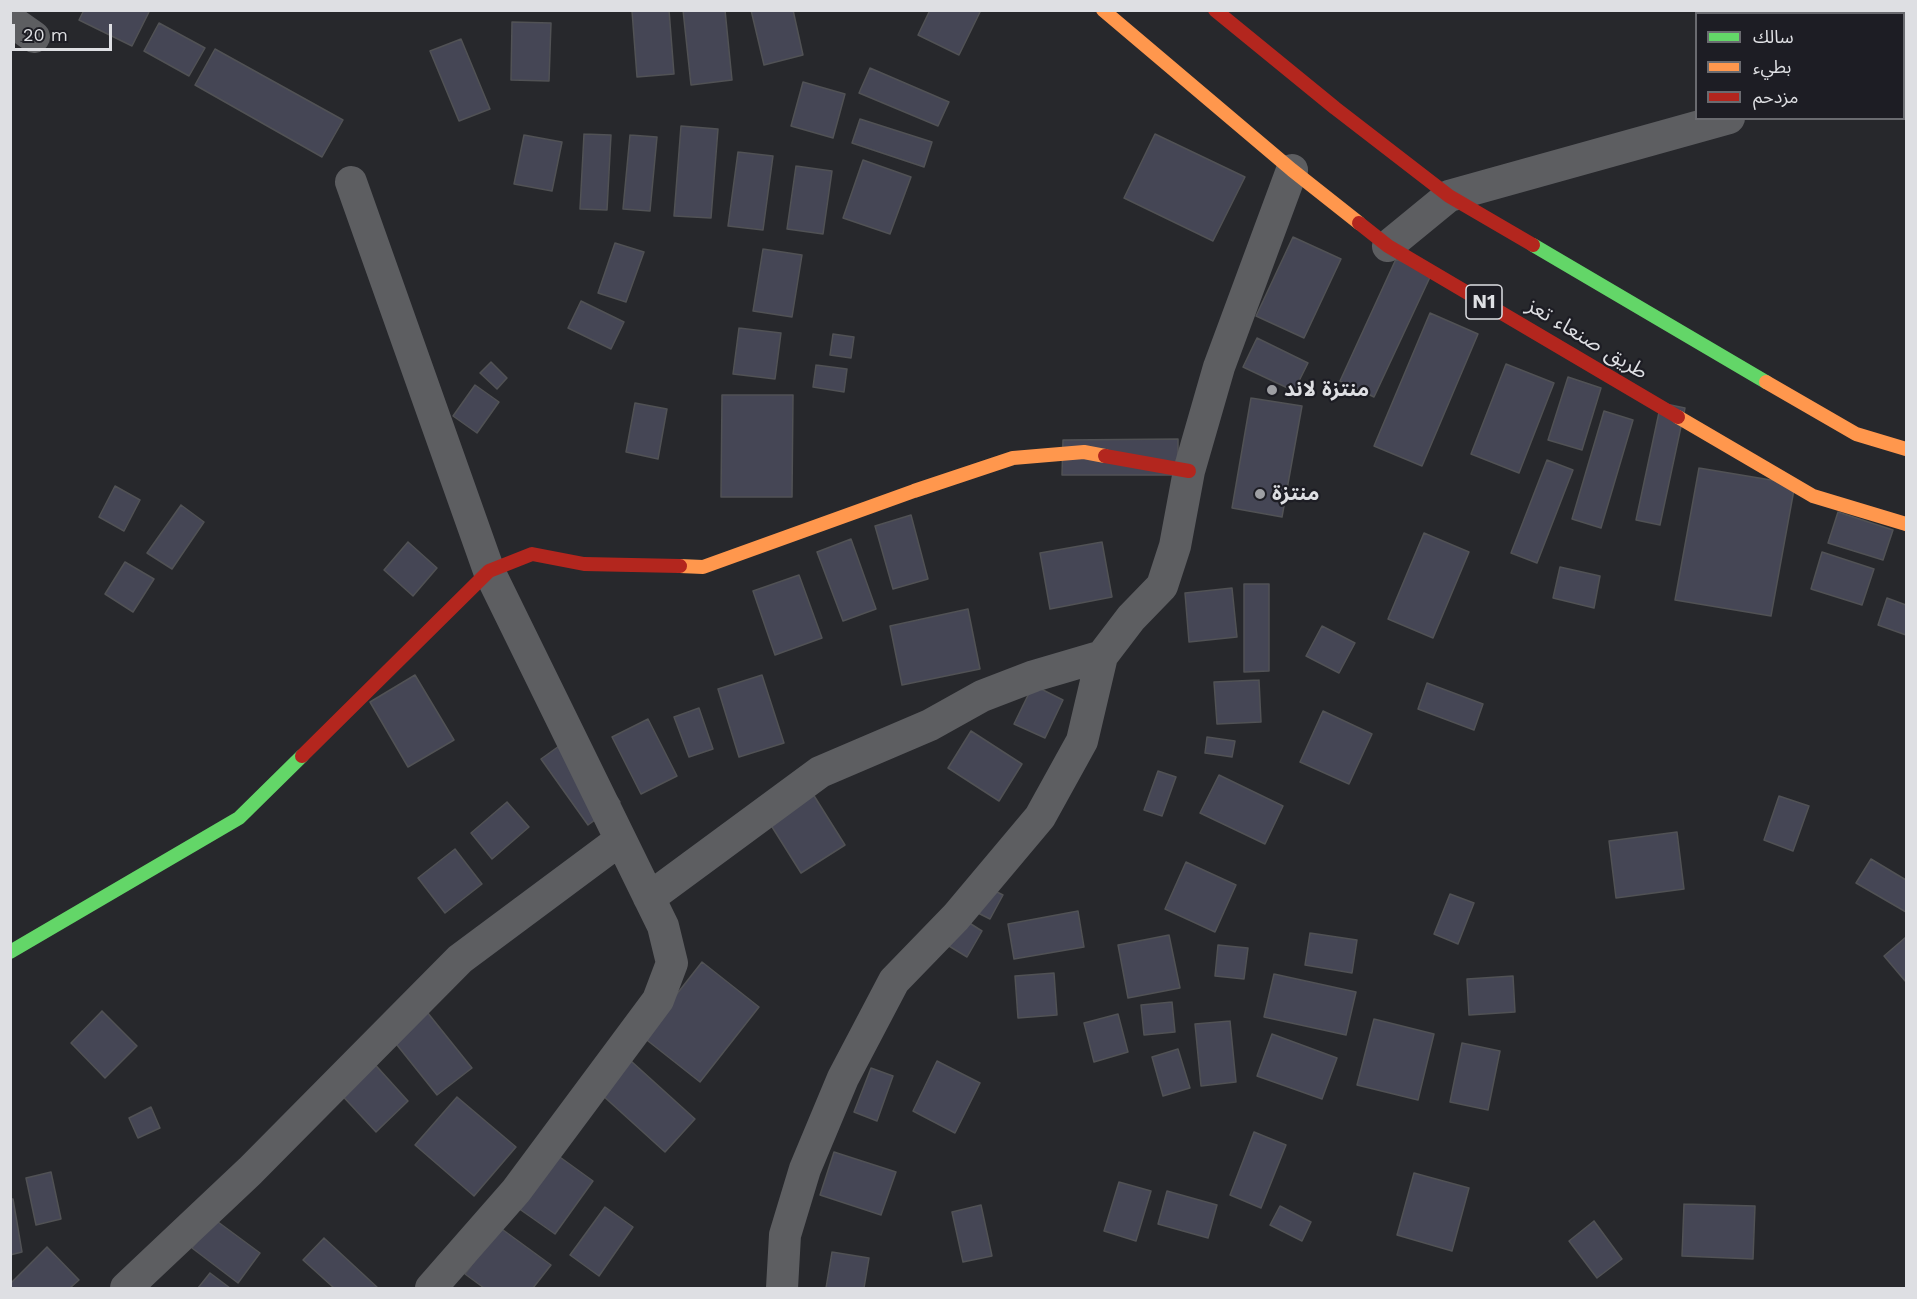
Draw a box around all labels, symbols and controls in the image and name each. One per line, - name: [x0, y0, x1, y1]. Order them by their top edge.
- scale bar: [15, 12, 116, 50]
- legend: [1695, 12, 1905, 120]
- text: 20 m: [23, 24, 68, 45]
- text: سالك: [1753, 26, 1794, 47]
- text: بطيء: [1753, 56, 1791, 77]
- text: مزدحم: [1753, 86, 1798, 107]
- road number: N1: [1466, 285, 1502, 319]
- street label: طريق صنعاء تعز: [1522, 293, 1652, 385]
- place label: منتزة لاند: [1284, 377, 1369, 403]
- marker: منتزة لاند: [1265, 383, 1279, 397]
- place label: منتزة: [1272, 481, 1319, 507]
- marker: منتزة: [1253, 487, 1267, 501]

